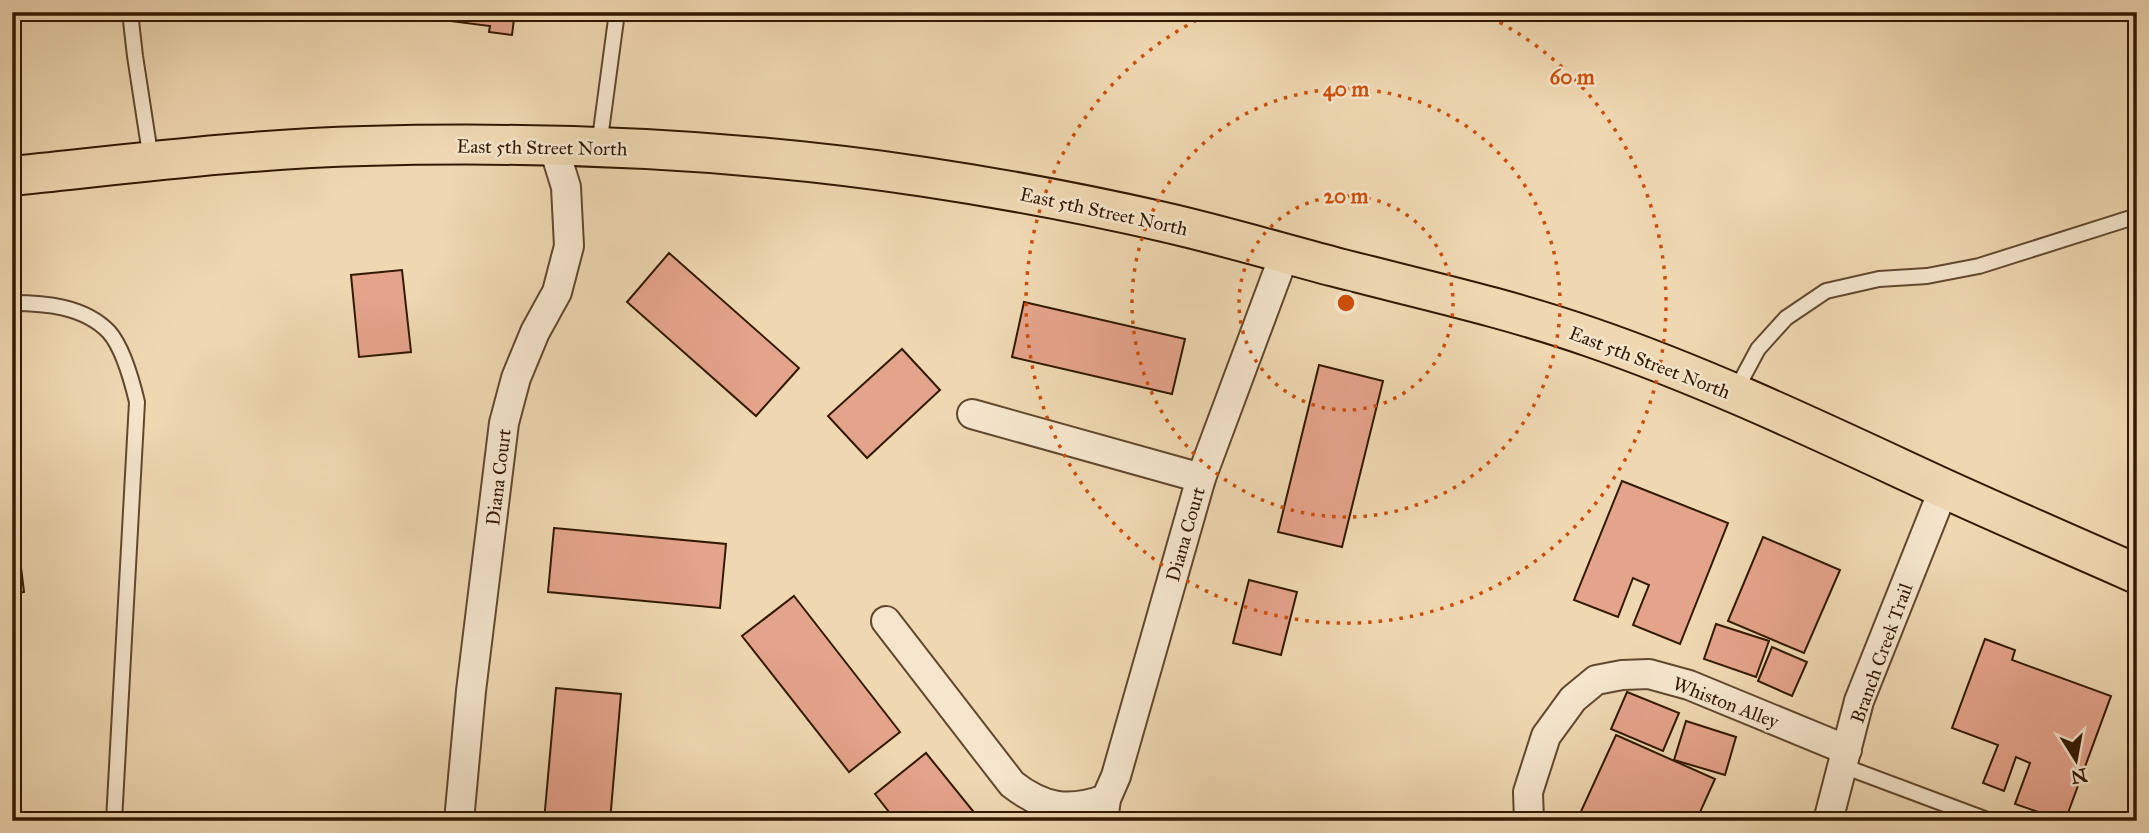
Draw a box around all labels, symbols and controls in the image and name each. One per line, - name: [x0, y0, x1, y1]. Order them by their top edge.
- text: 60 m: [1549, 64, 1595, 90]
- text: 40 m: [1323, 76, 1369, 102]
- street label: East 5th Street North: [456, 135, 628, 160]
- street label: East 5th Street North: [1018, 182, 1190, 241]
- text: 20 m: [1324, 183, 1369, 209]
- centre of rings: [1334, 291, 1358, 315]
- street label: East 5th Street North: [1566, 321, 1734, 404]
- street label: Diana Court: [481, 427, 516, 527]
- street label: Diana Court: [1161, 484, 1210, 584]
- street label: Branch Creek Trail: [1845, 579, 1918, 726]
- street label: Whiston Alley: [1670, 672, 1783, 734]
- north arrow: [2040, 724, 2110, 794]
- text: N: [2069, 763, 2089, 789]

